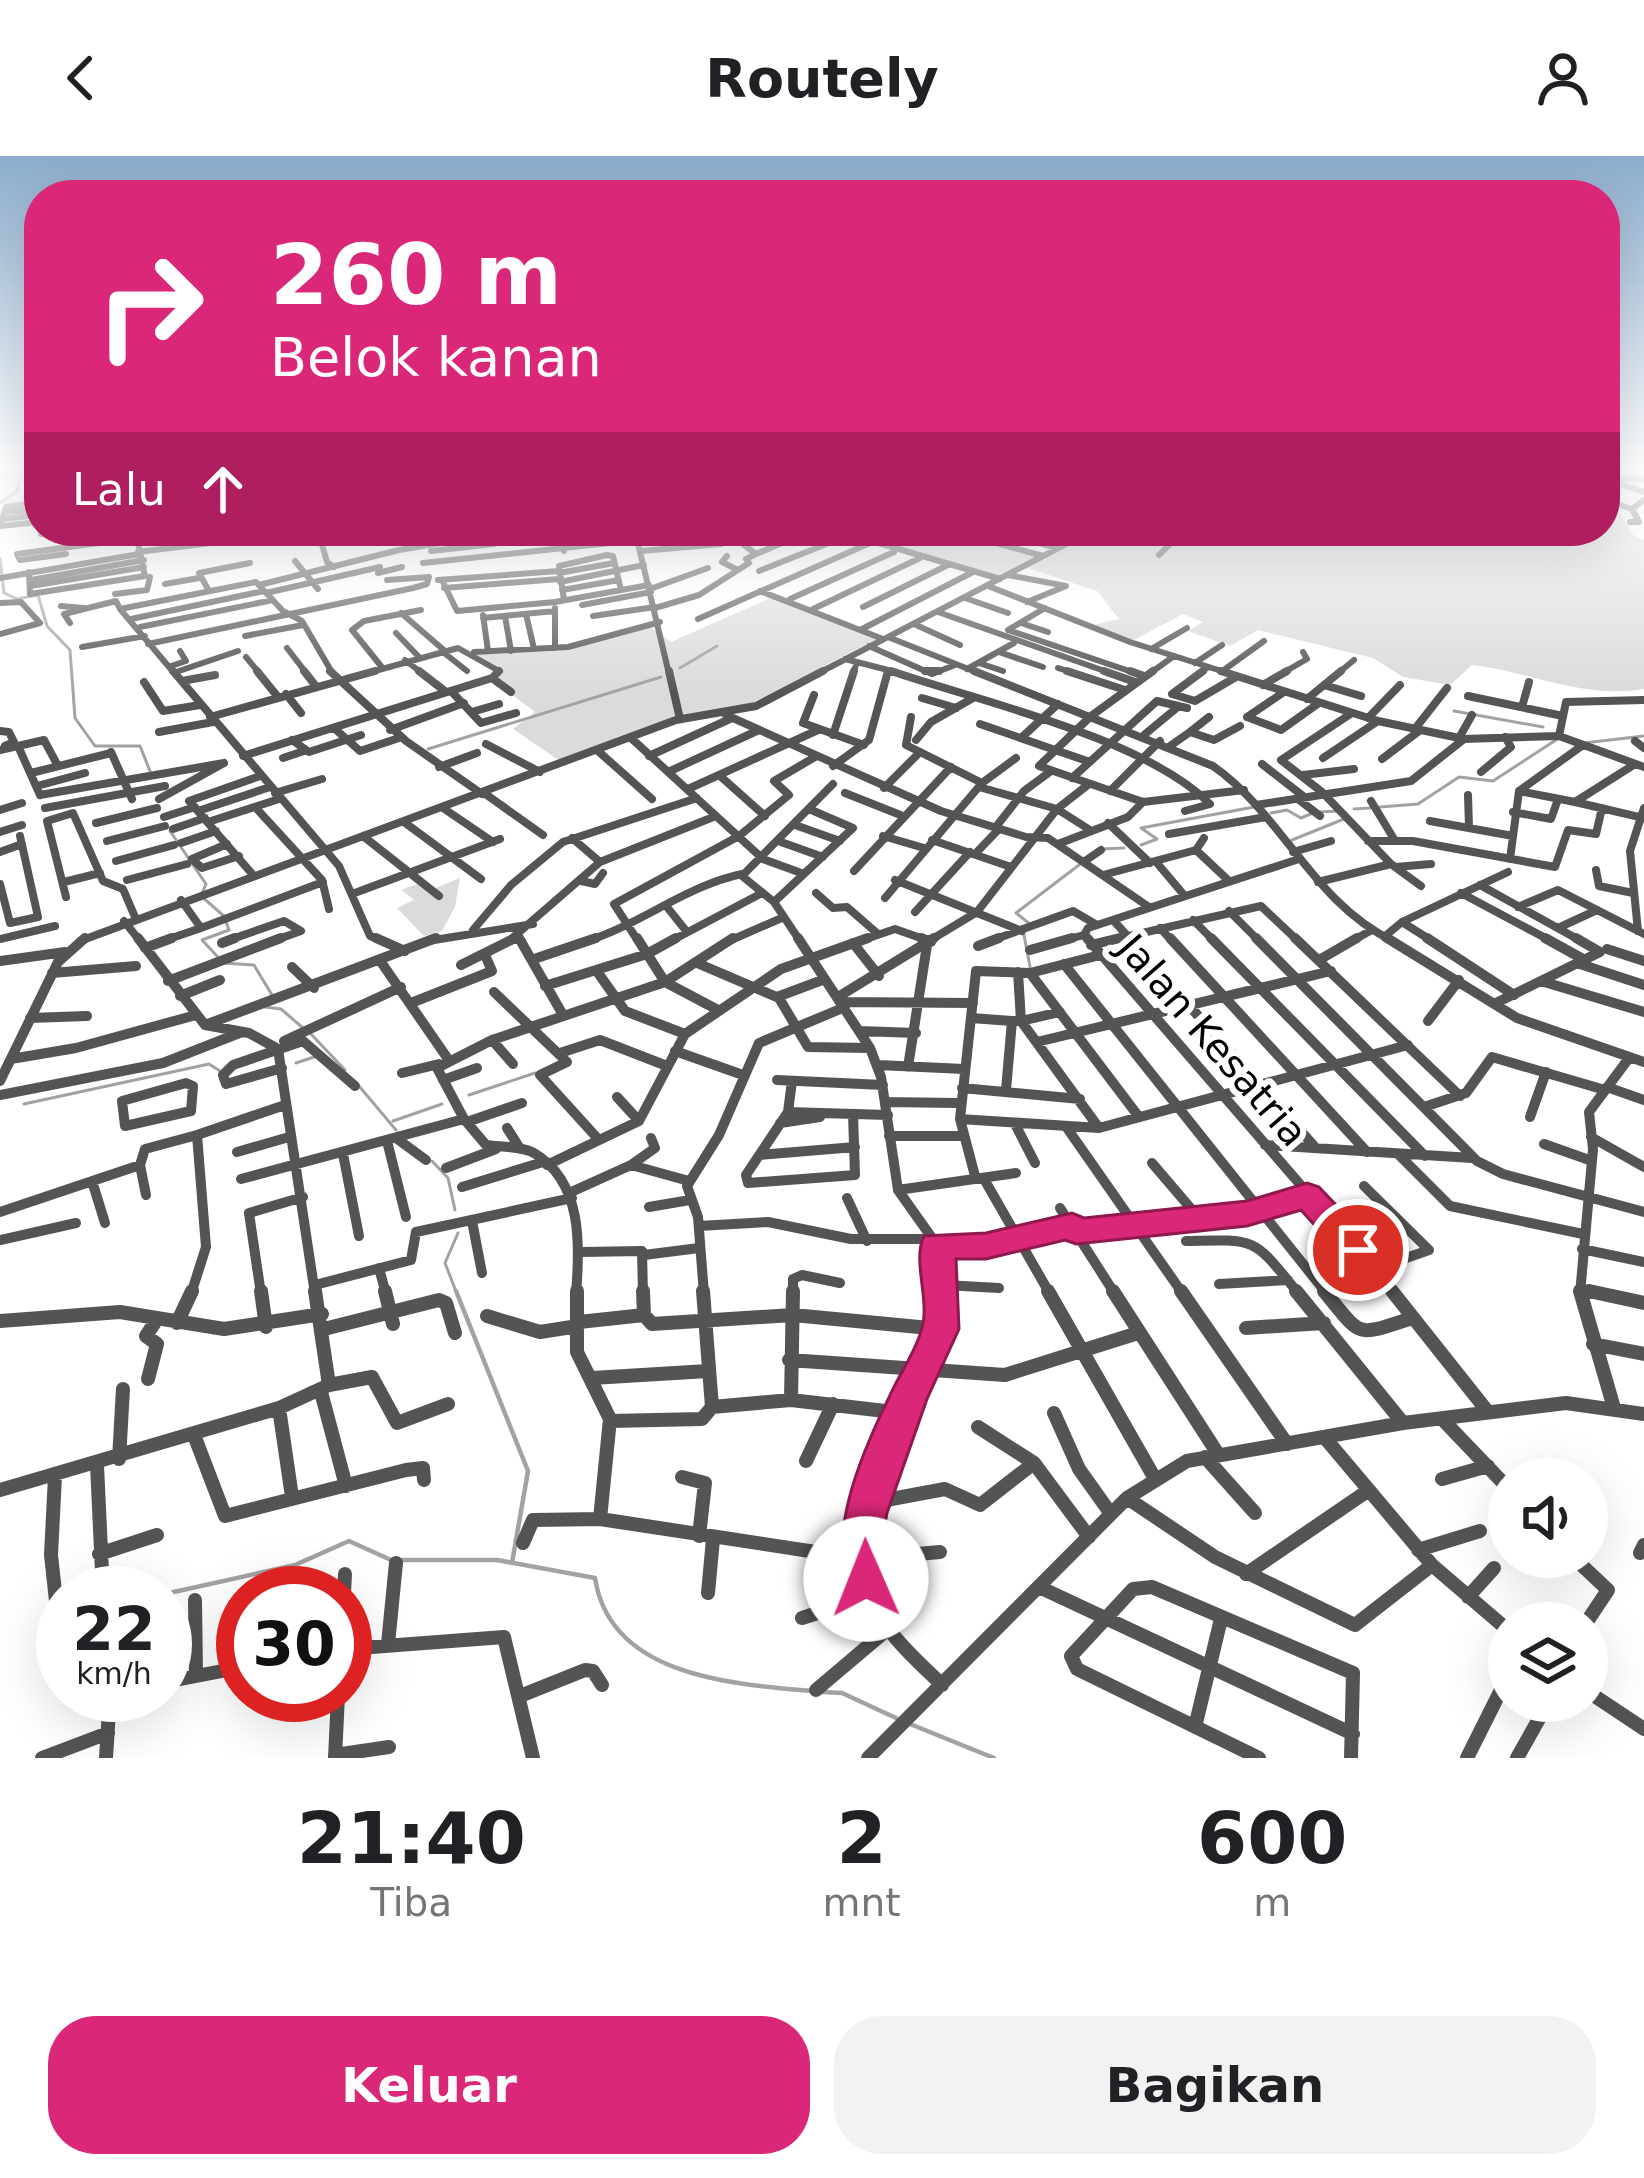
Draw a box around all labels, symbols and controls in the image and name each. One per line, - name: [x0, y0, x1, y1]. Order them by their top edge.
- icon: back: [48, 45, 114, 111]
- icon: person: [1530, 45, 1596, 111]
- text: Routely: [705, 47, 939, 110]
- text: 260 m: [270, 226, 562, 324]
- icon: right: [72, 228, 228, 384]
- text: Belok kanan: [270, 326, 602, 389]
- icon: ahead: [190, 456, 256, 522]
- text: Lalu: [72, 463, 166, 516]
- street label: Jalan Kesatria: [1107, 923, 1317, 1155]
- pin: [1307, 1199, 1409, 1301]
- icon: arrive: [1325, 1217, 1391, 1283]
- map controls: [1488, 1458, 1608, 1722]
- button: sound: [1488, 1458, 1608, 1578]
- position arrow: [803, 1516, 929, 1642]
- speed limit sign: 30: [216, 1566, 372, 1722]
- text: 22: [72, 1594, 156, 1664]
- button: layers: [1488, 1602, 1608, 1722]
- text: km/h: [76, 1656, 152, 1691]
- text: 21:40: [297, 1796, 526, 1880]
- text: 2: [836, 1796, 886, 1880]
- text: 600: [1197, 1796, 1347, 1880]
- text: Tiba: [370, 1880, 452, 1925]
- text: mnt: [822, 1880, 900, 1925]
- text: m: [1253, 1880, 1291, 1925]
- button: Keluar: [48, 2016, 810, 2154]
- button: Bagikan: [834, 2016, 1596, 2154]

